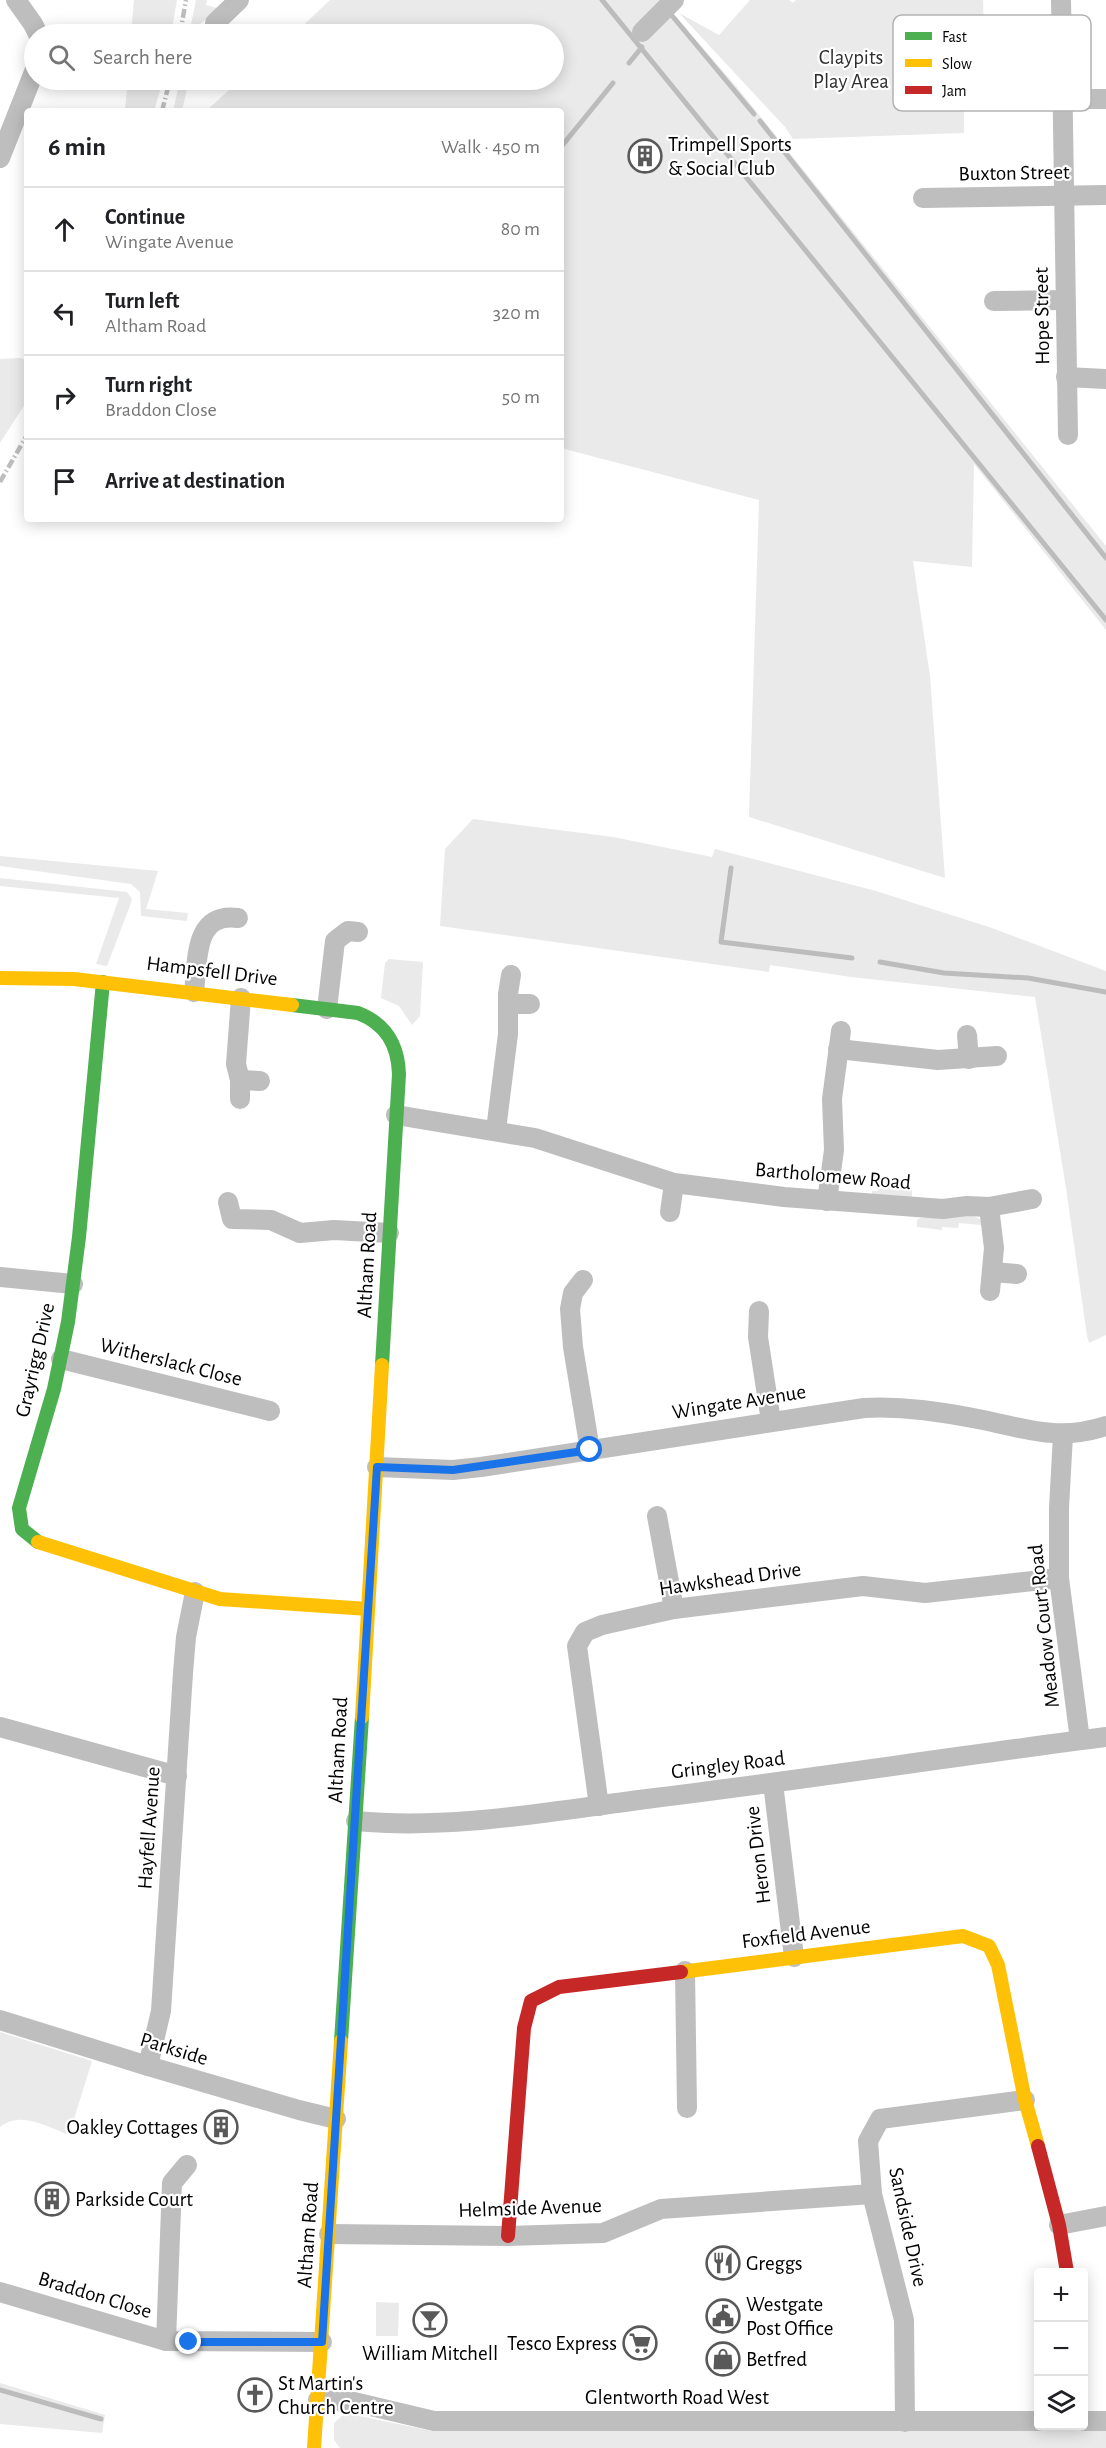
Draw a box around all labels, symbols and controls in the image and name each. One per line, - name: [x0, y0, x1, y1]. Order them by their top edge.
- legend: [893, 15, 1091, 111]
- search box: [24, 24, 564, 90]
- text: Fast: [942, 29, 967, 45]
- icon: search: [45, 41, 78, 74]
- text: Search here: [93, 46, 192, 68]
- park label: Claypits Play Area: [813, 47, 889, 92]
- text: Slow: [942, 56, 972, 72]
- text: Jam: [942, 83, 967, 99]
- text: 6 min: [48, 134, 106, 160]
- place label: Trimpell Sports & Social Club: [668, 134, 792, 179]
- text: Walk · 450 m: [441, 137, 540, 157]
- building icon: Trimpell Sports & Social Club: [627, 138, 663, 174]
- street label: Buxton Street: [958, 162, 1070, 184]
- text: Continue: [105, 206, 185, 228]
- icon: ahead: [48, 213, 81, 246]
- text: 80 m: [501, 219, 540, 239]
- text: Wingate Avenue: [105, 232, 234, 252]
- street label: Hope Street: [1031, 267, 1053, 365]
- text: Turn left: [105, 290, 179, 312]
- icon: left: [48, 297, 81, 330]
- text: 320 m: [493, 303, 540, 323]
- text: Altham Road: [105, 316, 206, 336]
- text: Turn right: [105, 374, 192, 396]
- icon: right: [48, 381, 81, 414]
- text: 50 m: [502, 387, 540, 407]
- text: Braddon Close: [105, 400, 217, 420]
- icon: arrive: [48, 465, 81, 498]
- text: Arrive at destination: [105, 470, 285, 492]
- street label: Hampsfell Drive: [145, 953, 279, 989]
- street label: Bartholomew Road: [754, 1159, 912, 1193]
- street label: Altham Road: [354, 1211, 380, 1319]
- street label: Grayrigg Drive: [12, 1301, 58, 1419]
- street label: Witherslack Close: [98, 1334, 244, 1390]
- street label: Wingate Avenue: [671, 1381, 807, 1423]
- route start: [576, 1436, 602, 1462]
- street label: Meadow Court Road: [1025, 1543, 1063, 1709]
- street label: Hawkshead Drive: [658, 1559, 802, 1599]
- street label: Altham Road: [325, 1696, 351, 1804]
- street label: Gringley Road: [670, 1748, 786, 1782]
- street label: Hayfell Avenue: [134, 1766, 164, 1890]
- street label: Heron Drive: [742, 1805, 774, 1905]
- street label: Foxfield Avenue: [740, 1916, 872, 1952]
- street label: Parkside: [138, 2029, 210, 2069]
- building icon: Oakley Cottages: [203, 2109, 239, 2145]
- place label: Oakley Cottages: [66, 2117, 198, 2138]
- street label: Sandside Drive: [885, 2166, 931, 2288]
- building icon: Parkside Court: [34, 2181, 70, 2217]
- street label: Altham Road: [294, 2181, 322, 2289]
- place label: Parkside Court: [75, 2189, 193, 2210]
- street label: Helmside Avenue: [458, 2195, 602, 2221]
- restaurant icon: Greggs: [705, 2245, 741, 2281]
- place label: Greggs: [746, 2253, 803, 2274]
- street label: Braddon Close: [36, 2268, 154, 2322]
- map controls: [1034, 2268, 1088, 2430]
- button: +: [1034, 2268, 1088, 2322]
- place label: Westgate Post Office: [746, 2294, 833, 2339]
- public building icon: Westgate Post Office: [705, 2298, 741, 2334]
- bar icon: William Mitchell: [412, 2302, 448, 2338]
- button: −: [1034, 2322, 1088, 2376]
- supermarket icon: Tesco Express: [622, 2325, 658, 2361]
- route end: [175, 2328, 201, 2354]
- place label: Tesco Express: [507, 2333, 617, 2354]
- shop icon: Betfred: [705, 2341, 741, 2377]
- place label: William Mitchell: [362, 2343, 498, 2364]
- place label: Betfred: [746, 2349, 807, 2370]
- place label: St Martin's Church Centre: [278, 2373, 394, 2418]
- button: layers: [1034, 2376, 1088, 2430]
- church icon: St Martin's Church Centre: [237, 2377, 273, 2413]
- street label: Glentworth Road West: [585, 2387, 769, 2408]

